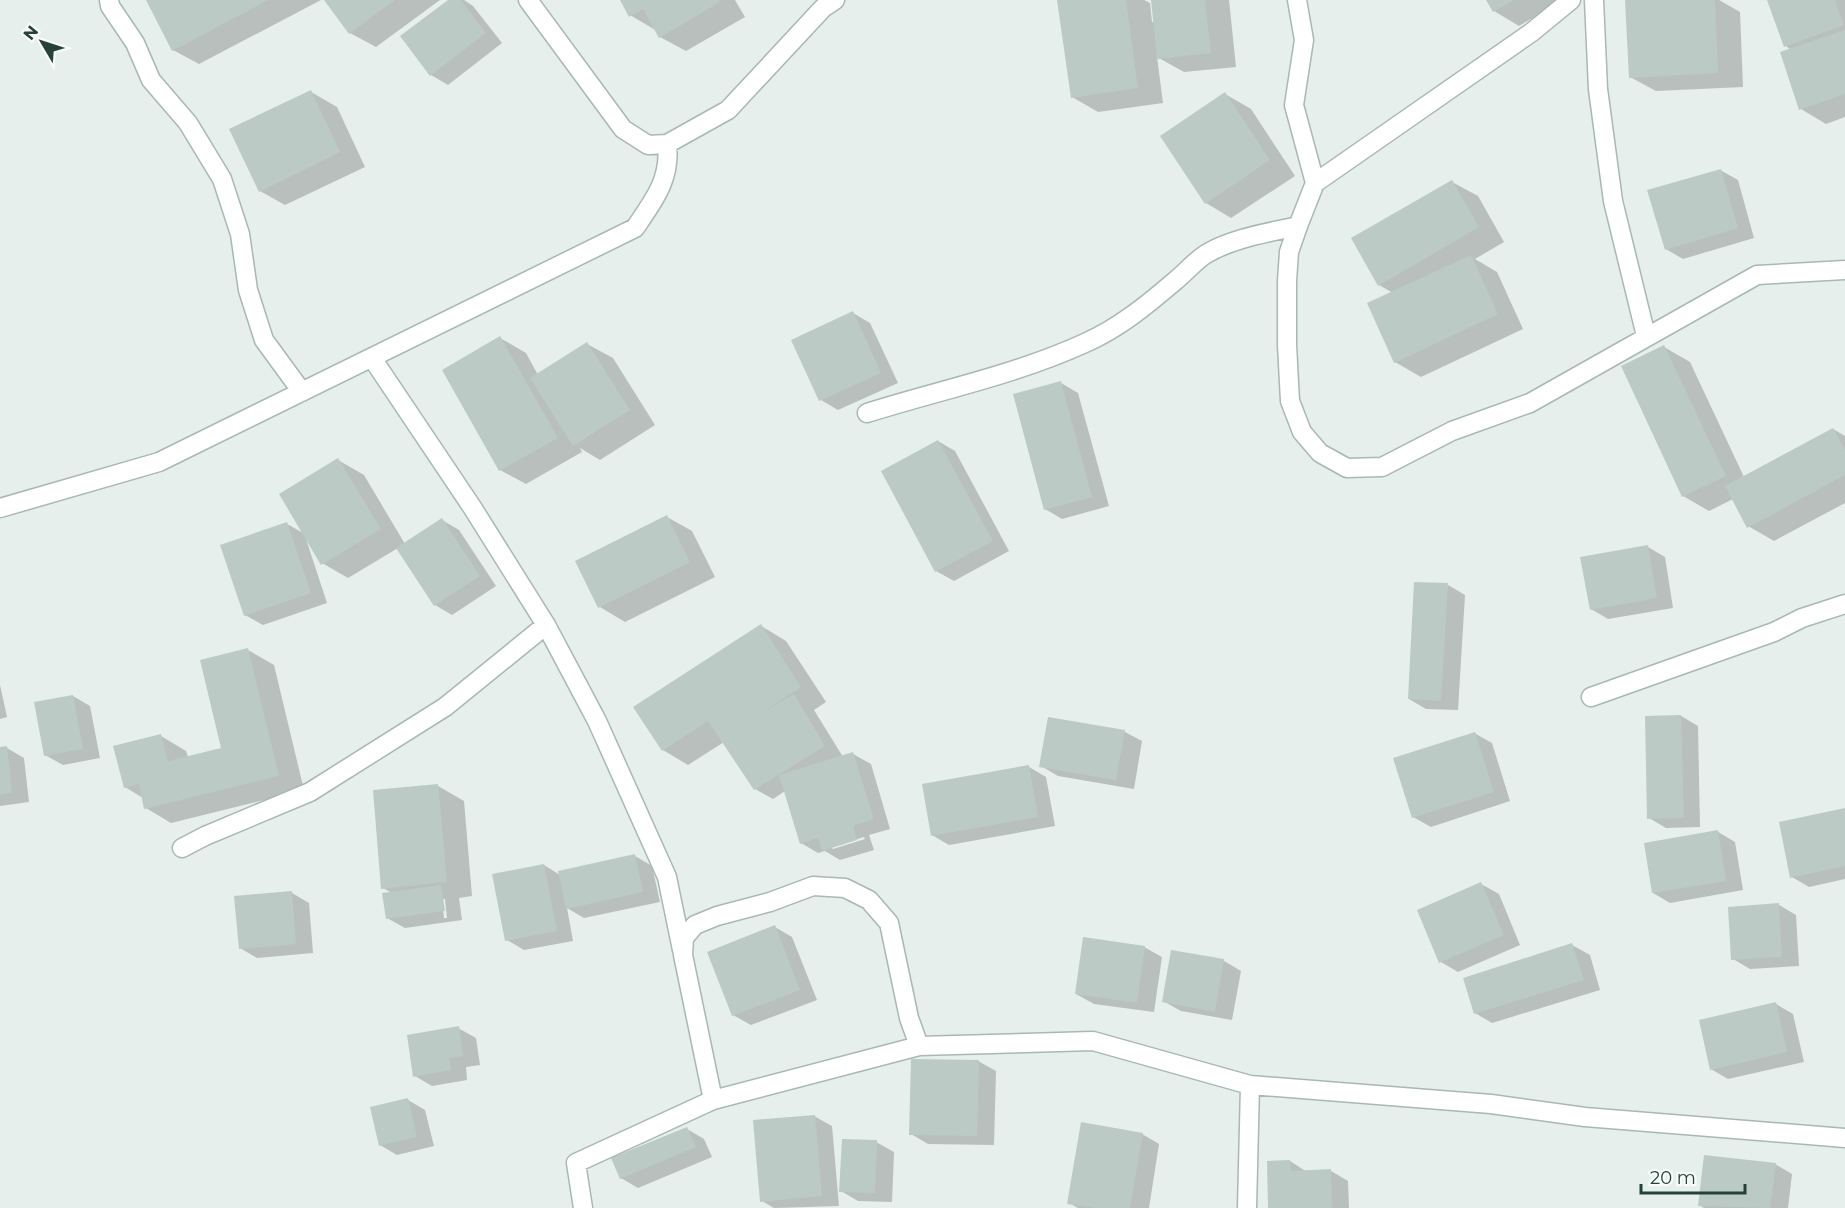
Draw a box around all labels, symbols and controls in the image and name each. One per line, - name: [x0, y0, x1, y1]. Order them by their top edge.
- north arrow: [12, 12, 72, 72]
- text: N: [19, 22, 42, 44]
- scale bar: [1641, 1157, 1744, 1195]
- text: 20 m: [1650, 1167, 1696, 1189]

